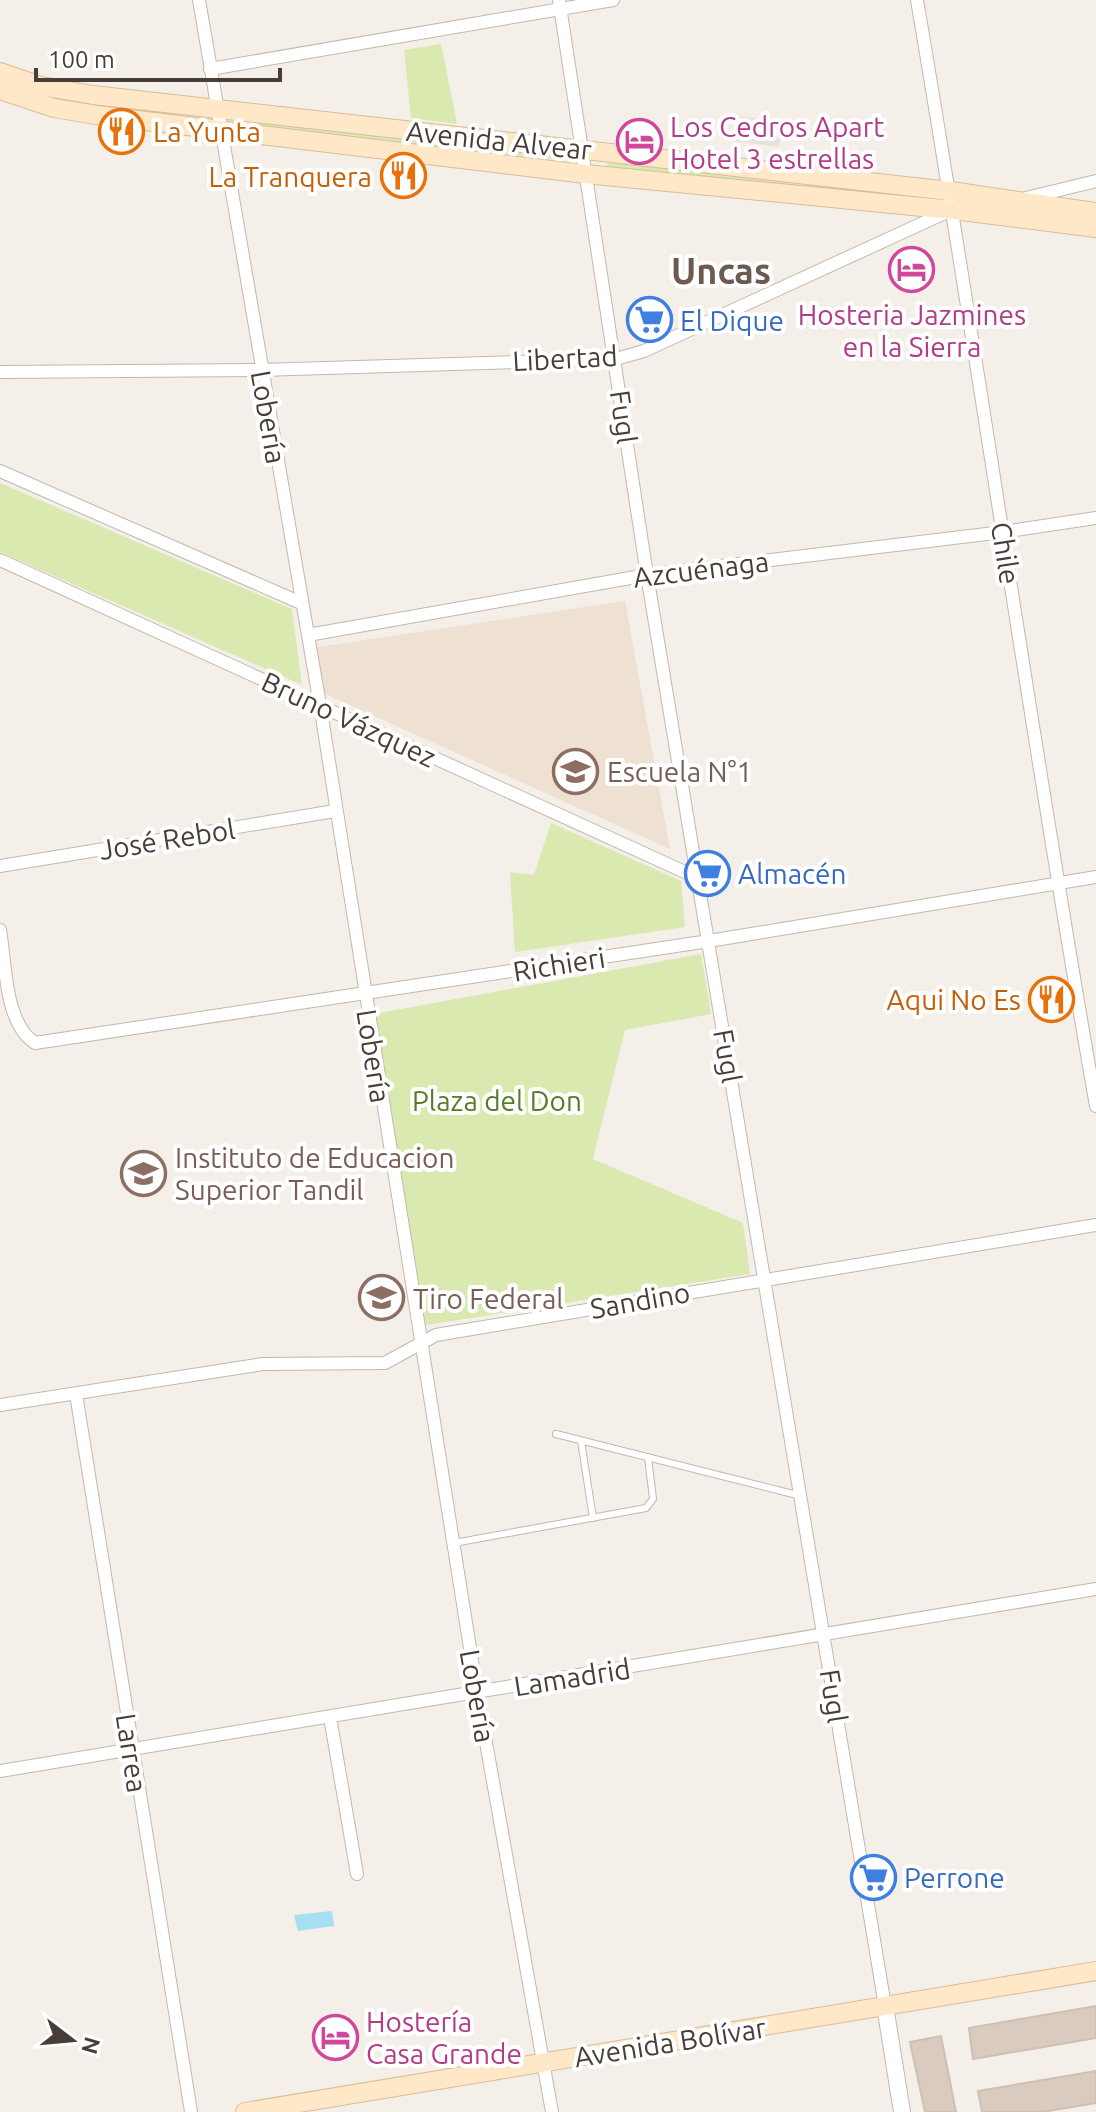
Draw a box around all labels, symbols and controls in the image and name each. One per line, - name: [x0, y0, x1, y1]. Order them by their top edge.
- scale bar: [36, 32, 280, 82]
- text: 100 m: [48, 46, 115, 73]
- restaurant icon: La Yunta: [98, 107, 146, 155]
- place label: Los Cedros Apart Hotel 3 estrellas: [670, 111, 884, 174]
- street label: Avenida Alvear: [405, 115, 594, 165]
- place label: La Yunta: [153, 116, 261, 147]
- hotel icon: Los Cedros Apart Hotel 3 estrellas: [615, 118, 663, 166]
- restaurant icon: La Tranquera: [379, 152, 427, 200]
- place label: La Tranquera: [209, 161, 372, 192]
- hotel icon: Hosteria Jazmines en la Sierra: [888, 246, 936, 294]
- district label: Uncas: [671, 250, 771, 291]
- supermarket icon: El Dique: [625, 296, 673, 344]
- place label: Hosteria Jazmines en la Sierra: [798, 299, 1026, 362]
- place label: El Dique: [680, 305, 784, 336]
- street label: Libertad: [512, 340, 618, 376]
- street label: Lobería: [246, 368, 292, 466]
- street label: Fugl: [605, 388, 643, 446]
- street label: Chile: [986, 520, 1026, 586]
- street label: Azcuénaga: [631, 545, 771, 593]
- street label: Bruno Vázquez: [257, 665, 441, 773]
- school or university icon: Escuela N°1: [552, 747, 600, 795]
- place label: Escuela N°1: [607, 756, 752, 787]
- street label: José Rebol: [97, 813, 237, 865]
- supermarket icon: Almacén: [683, 849, 731, 897]
- place label: Almacén: [738, 858, 846, 889]
- street label: Richieri: [511, 941, 607, 987]
- restaurant icon: Aqui No Es: [1028, 975, 1076, 1023]
- place label: Aqui No Es: [887, 984, 1021, 1015]
- street label: Lobería: [351, 1007, 397, 1105]
- street label: Fugl: [708, 1027, 748, 1085]
- park label: Plaza del Don: [412, 1085, 582, 1116]
- place label: Instituto de Educacion Superior Tandil: [175, 1142, 454, 1205]
- school or university icon: Instituto de Educacion Superior Tandil: [120, 1149, 168, 1197]
- school or university icon: Tiro Federal: [358, 1274, 406, 1322]
- street label: Sandino: [588, 1276, 692, 1324]
- place label: Tiro Federal: [413, 1283, 564, 1314]
- street label: Lobería: [455, 1647, 501, 1745]
- street label: Lamadrid: [512, 1653, 632, 1701]
- street label: Fugl: [814, 1667, 854, 1725]
- street label: Larrea: [110, 1711, 154, 1795]
- supermarket icon: Perrone: [849, 1853, 897, 1901]
- place label: Perrone: [904, 1862, 1005, 1893]
- north arrow: [32, 2000, 112, 2080]
- place label: Hostería Casa Grande: [366, 2006, 522, 2069]
- street label: Avenida Bolívar: [572, 2011, 768, 2072]
- hotel icon: Hostería Casa Grande: [311, 2013, 359, 2061]
- text: N: [77, 2034, 106, 2057]

